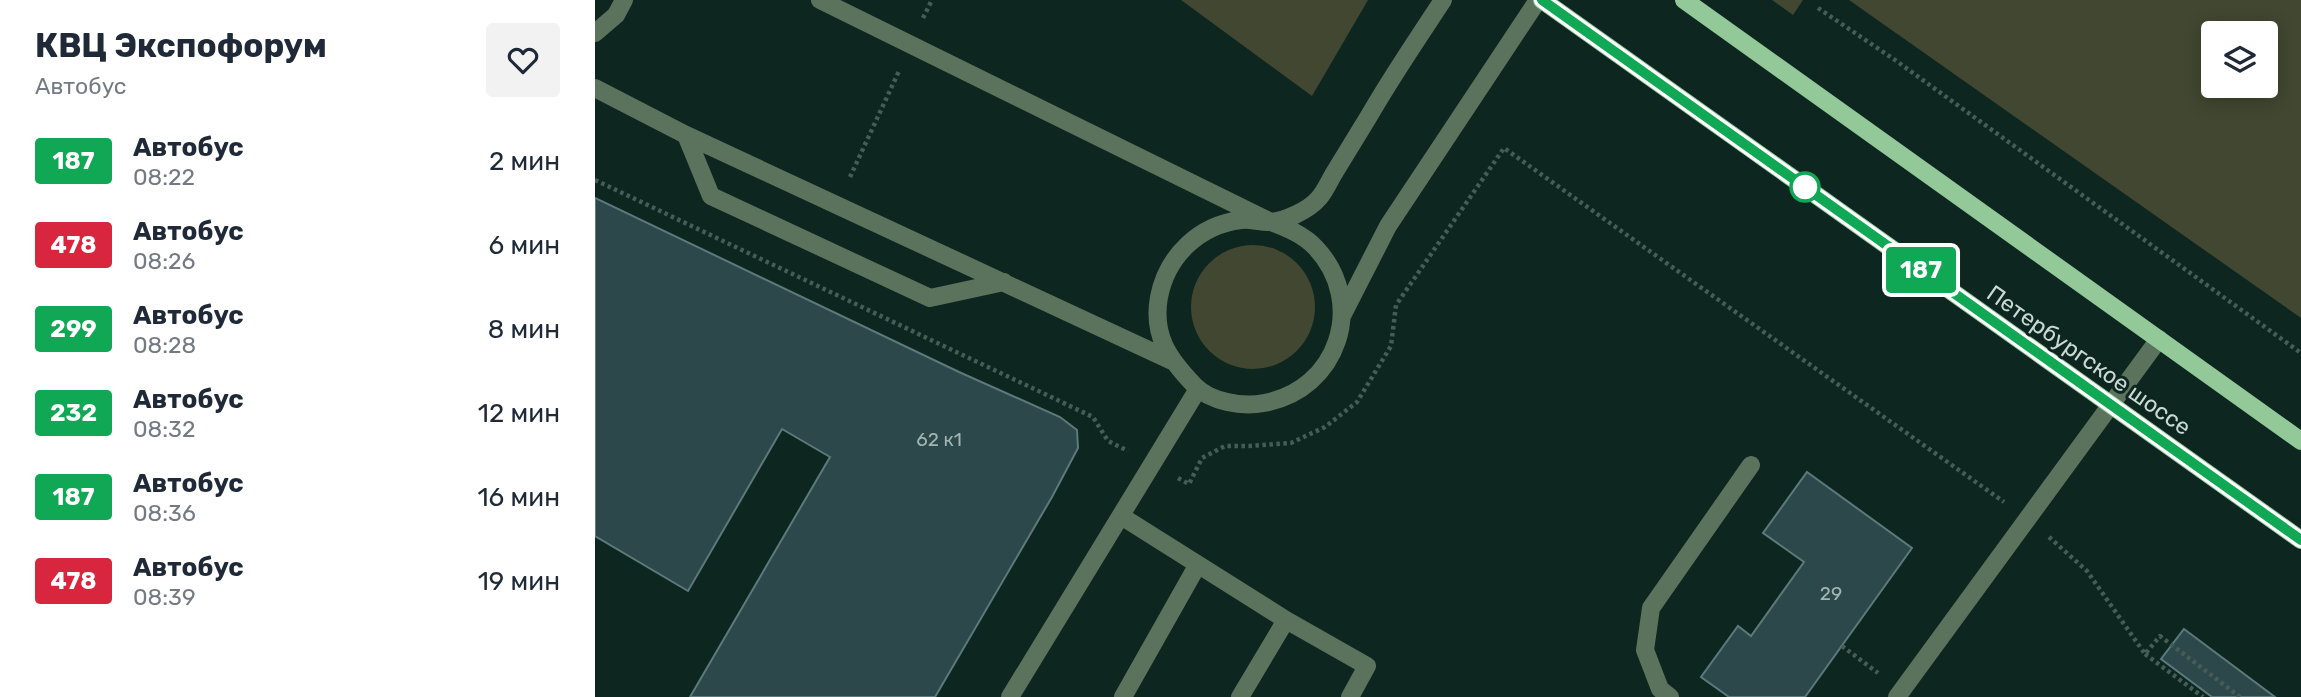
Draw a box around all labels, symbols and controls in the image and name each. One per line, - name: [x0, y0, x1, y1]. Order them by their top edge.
- map controls: [2201, 21, 2278, 98]
- button: layers: [2201, 21, 2278, 98]
- button: heart: [486, 23, 560, 97]
- text: КВЦ Экспофорум: [35, 26, 327, 65]
- text: Автобус: [35, 72, 127, 100]
- text: Автобус: [133, 132, 244, 163]
- text: 2 мин: [489, 146, 560, 177]
- text: 187: [53, 147, 94, 175]
- text: 08:22: [133, 163, 195, 191]
- unlabelled marker: [1790, 172, 1820, 202]
- text: Автобус: [133, 216, 244, 247]
- text: 6 мин: [489, 230, 560, 261]
- text: 478: [51, 231, 96, 259]
- text: 08:26: [133, 247, 196, 275]
- line badge: 187: [1881, 247, 1961, 293]
- text: 187: [1900, 256, 1942, 284]
- street label: Петербургское шоссе: [1982, 279, 2196, 441]
- text: Автобус: [133, 300, 244, 331]
- text: 8 мин: [488, 314, 560, 345]
- text: 299: [50, 315, 97, 343]
- text: 08:28: [133, 331, 196, 359]
- text: Автобус: [133, 384, 244, 415]
- text: 12 мин: [478, 398, 560, 429]
- text: 232: [50, 399, 97, 427]
- text: 08:32: [133, 415, 195, 443]
- house number: 62 к1: [916, 428, 962, 451]
- text: Автобус: [133, 468, 244, 499]
- text: 16 мин: [477, 482, 560, 513]
- text: 187: [53, 483, 94, 511]
- text: 08:36: [133, 499, 196, 527]
- text: Автобус: [133, 552, 244, 583]
- text: 19 мин: [478, 566, 560, 597]
- text: 478: [51, 567, 96, 595]
- house number: 29: [1820, 582, 1842, 605]
- text: 08:39: [133, 583, 196, 611]

